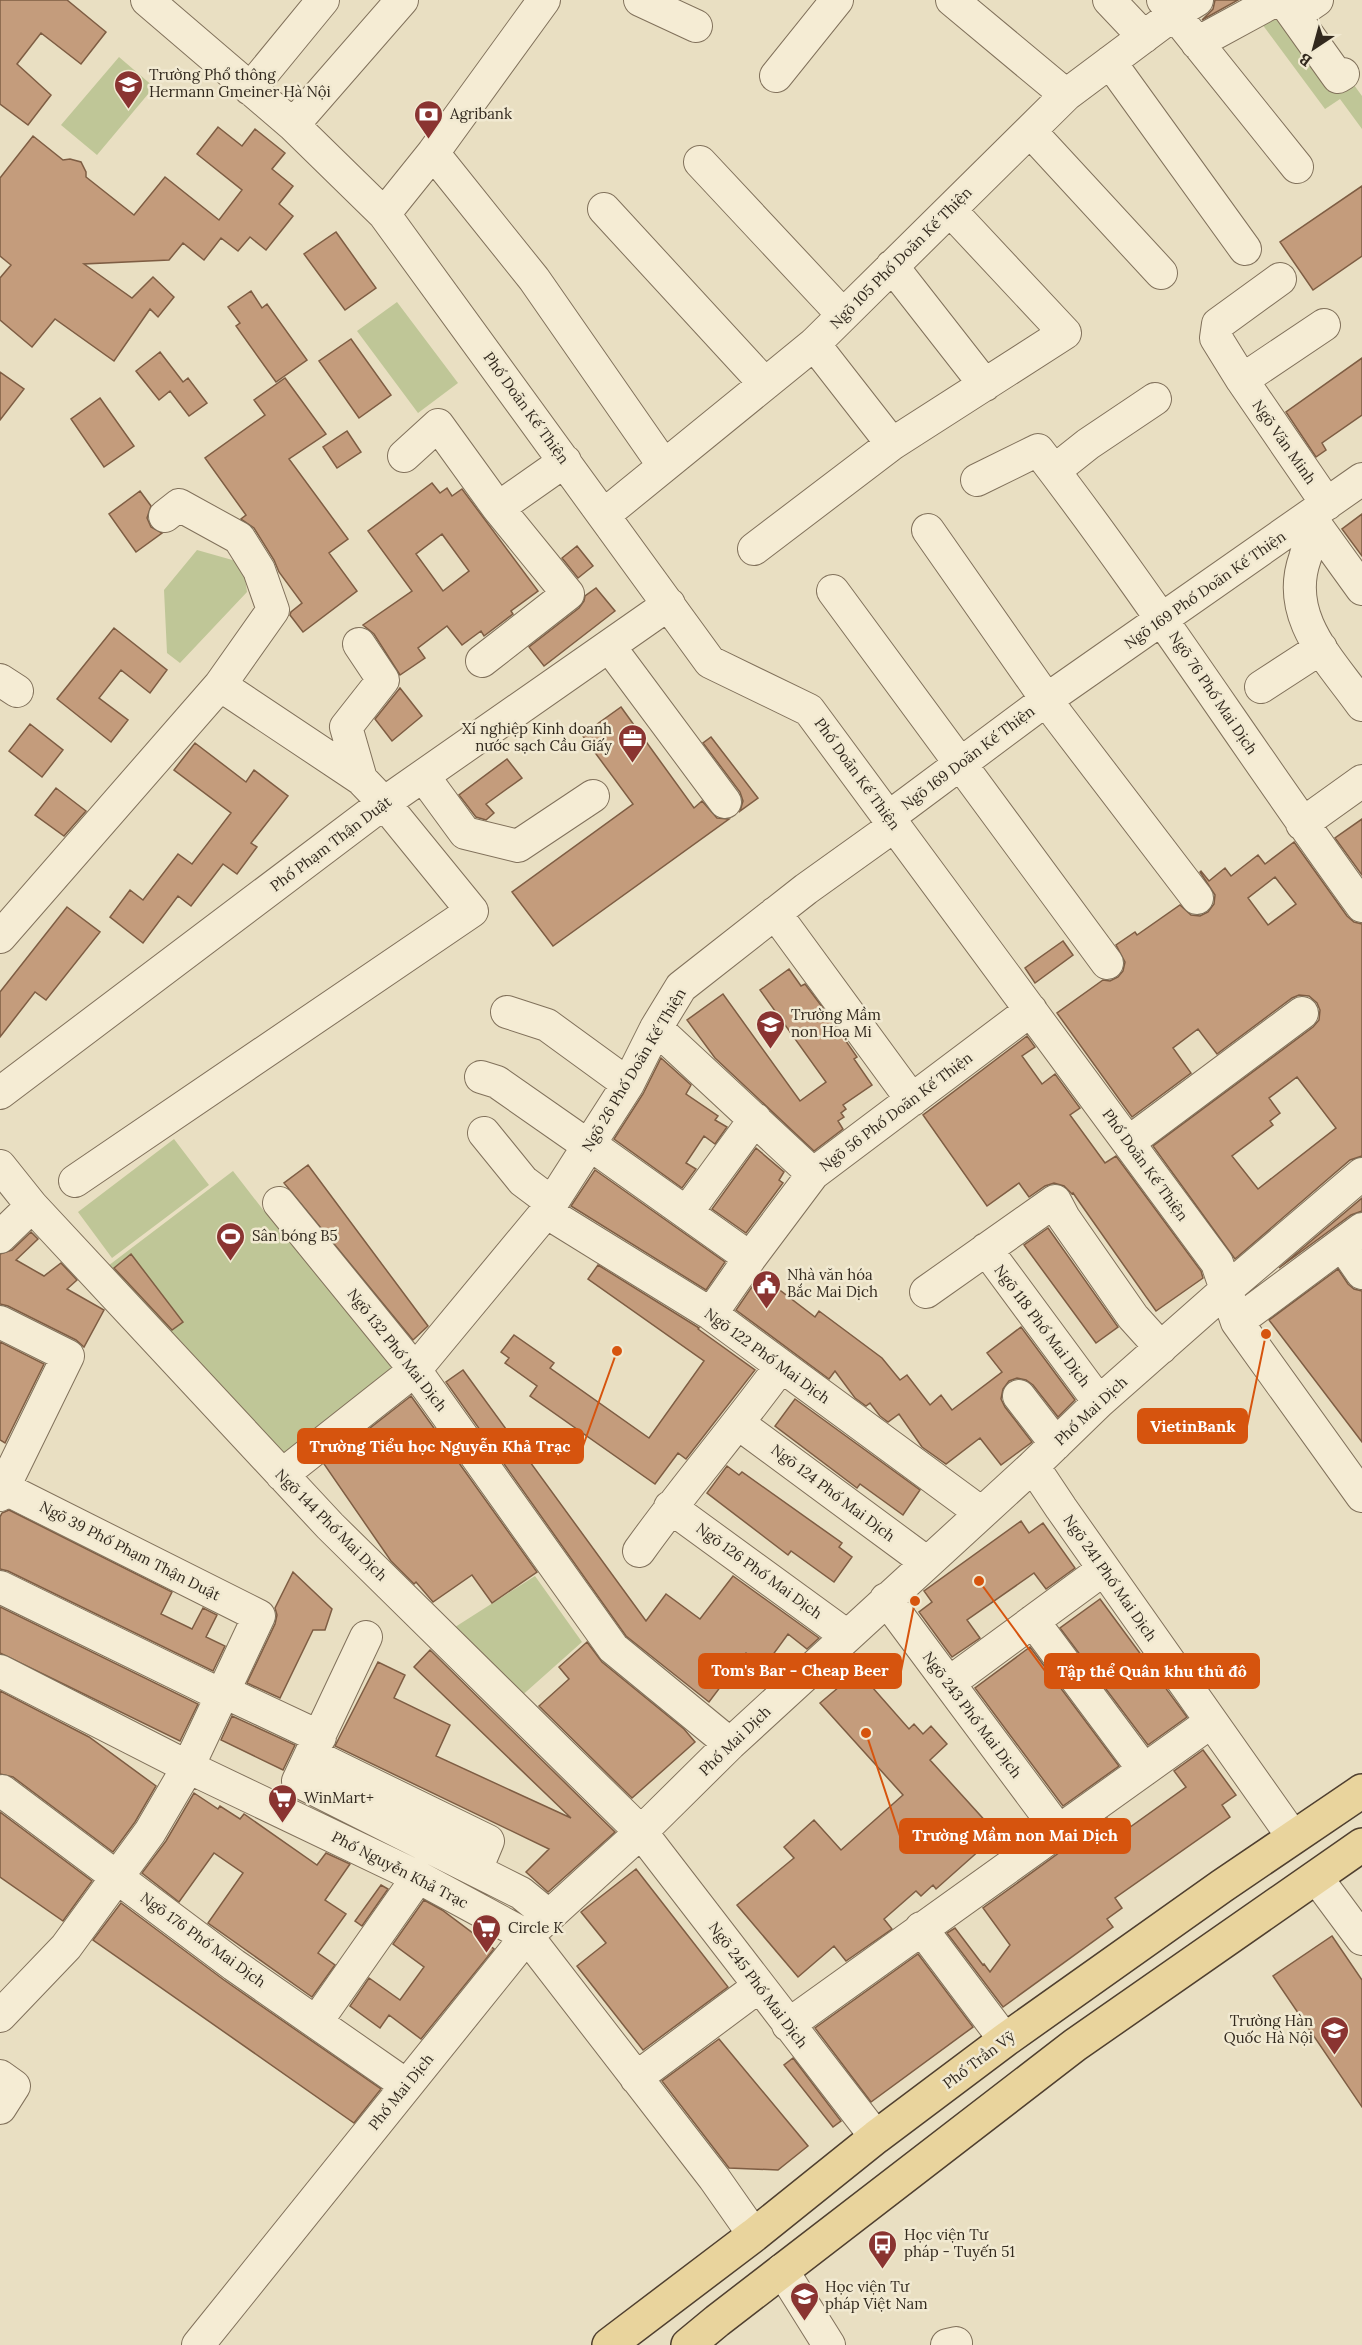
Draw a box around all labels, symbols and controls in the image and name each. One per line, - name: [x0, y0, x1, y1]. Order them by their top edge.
- north arrow: [1284, 18, 1344, 78]
- text: B: [1295, 49, 1315, 71]
- place label: Trường Phổ thông Hermann Gmeiner Hà Nội: [149, 65, 331, 101]
- school or university icon: Trường Phổ thông Hermann Gmeiner Hà Nội: [112, 68, 144, 110]
- bank icon: Agribank: [413, 98, 445, 140]
- place label: Agribank: [449, 104, 512, 123]
- street label: Ngõ 105 Phố Doãn Kế Thiện: [826, 183, 976, 333]
- street label: Phố Doãn Kế Thiện: [479, 348, 573, 467]
- street label: Ngõ Văn Minh: [1248, 396, 1320, 488]
- street label: Ngõ 169 Phố Doãn Kế Thiện: [1120, 527, 1289, 653]
- street label: Ngõ 76 Phố Mai Dịch: [1165, 627, 1262, 758]
- street label: Ngõ 169 Doãn Kế Thiện: [897, 701, 1038, 814]
- street label: Phố Doãn Kế Thiện: [810, 714, 904, 833]
- place label: Xí nghiệp Kinh doanh nước sạch Cầu Giấy: [462, 719, 612, 755]
- office icon: Xí nghiệp Kinh doanh nước sạch Cầu Giấy: [617, 722, 649, 764]
- street label: Phố Phạm Thận Duật: [266, 792, 395, 895]
- street label: Ngõ 26 Phố Doãn Kế Thiện: [577, 985, 690, 1155]
- place label: Trường Mầm non Hoạ Mi: [791, 1005, 881, 1041]
- school or university icon: Trường Mầm non Hoạ Mi: [754, 1008, 786, 1050]
- street label: Ngõ 56 Phố Doãn Kế Thiện: [815, 1048, 976, 1175]
- street label: Phố Doãn Kế Thiện: [1098, 1105, 1192, 1224]
- sports icon: Sân bóng B5: [215, 1220, 247, 1262]
- place label: Sân bóng B5: [252, 1226, 338, 1245]
- street label: Ngõ 118 Phố Mai Dịch: [990, 1261, 1095, 1391]
- place label: Nhà văn hóa Bắc Mai Dịch: [787, 1265, 878, 1301]
- public building icon: Nhà văn hóa Bắc Mai Dịch: [750, 1268, 782, 1310]
- street label: Ngõ 132 Phố Mai Dịch: [343, 1284, 451, 1415]
- street label: Ngõ 122 Phố Mai Dịch: [701, 1304, 834, 1408]
- street label: Phố Mai Dịch: [1050, 1372, 1131, 1449]
- callout: VietinBank: [1138, 1409, 1247, 1443]
- text: VietinBank: [1150, 1416, 1236, 1436]
- callout: Trường Tiểu học Nguyễn Khả Trạc: [298, 1429, 583, 1463]
- text: Trường Tiểu học Nguyễn Khả Trạc: [309, 1436, 571, 1456]
- street label: Ngõ 124 Phố Mai Dịch: [768, 1440, 899, 1545]
- street label: Ngõ 144 Phố Mai Dịch: [271, 1465, 391, 1585]
- street label: Ngõ 39 Phố Phạm Thận Duật: [37, 1497, 224, 1605]
- street label: Ngõ 241 Phố Mai Dịch: [1060, 1511, 1161, 1645]
- street label: Ngõ 126 Phố Mai Dịch: [693, 1518, 826, 1623]
- street label: Ngõ 243 Phố Mai Dịch: [919, 1648, 1026, 1782]
- callout: Tom's Bar - Cheap Beer: [699, 1654, 901, 1688]
- callout: Tập thể Quân khu thủ đô: [1045, 1654, 1259, 1688]
- text: Tom's Bar - Cheap Beer: [711, 1660, 889, 1680]
- text: Tập thể Quân khu thủ đô: [1057, 1661, 1247, 1681]
- street label: Phố Mai Dịch: [695, 1702, 775, 1780]
- supermarket icon: WinMart+: [267, 1782, 299, 1824]
- place label: WinMart+: [304, 1788, 374, 1807]
- callout: Trường Mầm non Mai Dịch: [900, 1819, 1130, 1853]
- text: Trường Mầm non Mai Dịch: [912, 1825, 1118, 1845]
- street label: Phố Nguyễn Khả Trạc: [329, 1827, 472, 1912]
- street label: Ngõ 176 Phố Mai Dịch: [137, 1888, 270, 1991]
- supermarket icon: Circle K: [471, 1912, 503, 1954]
- place label: Circle K: [508, 1918, 564, 1937]
- street label: Ngõ 245 Phố Mai Dịch: [705, 1918, 812, 2052]
- place label: Trường Hàn Quốc Hà Nội: [1224, 2011, 1313, 2047]
- school or university icon: Trường Hàn Quốc Hà Nội: [1318, 2014, 1350, 2056]
- street label: Phố Trần Vỹ: [939, 2026, 1018, 2093]
- street label: Phố Mai Dịch: [364, 2050, 437, 2134]
- place label: Học viện Tư pháp - Tuyến 51: [904, 2225, 1015, 2261]
- bus stop icon: Học viện Tư pháp - Tuyến 51: [867, 2228, 899, 2270]
- place label: Học viện Tư pháp Việt Nam: [825, 2277, 928, 2313]
- school or university icon: Học viện Tư pháp Việt Nam: [788, 2280, 820, 2322]

